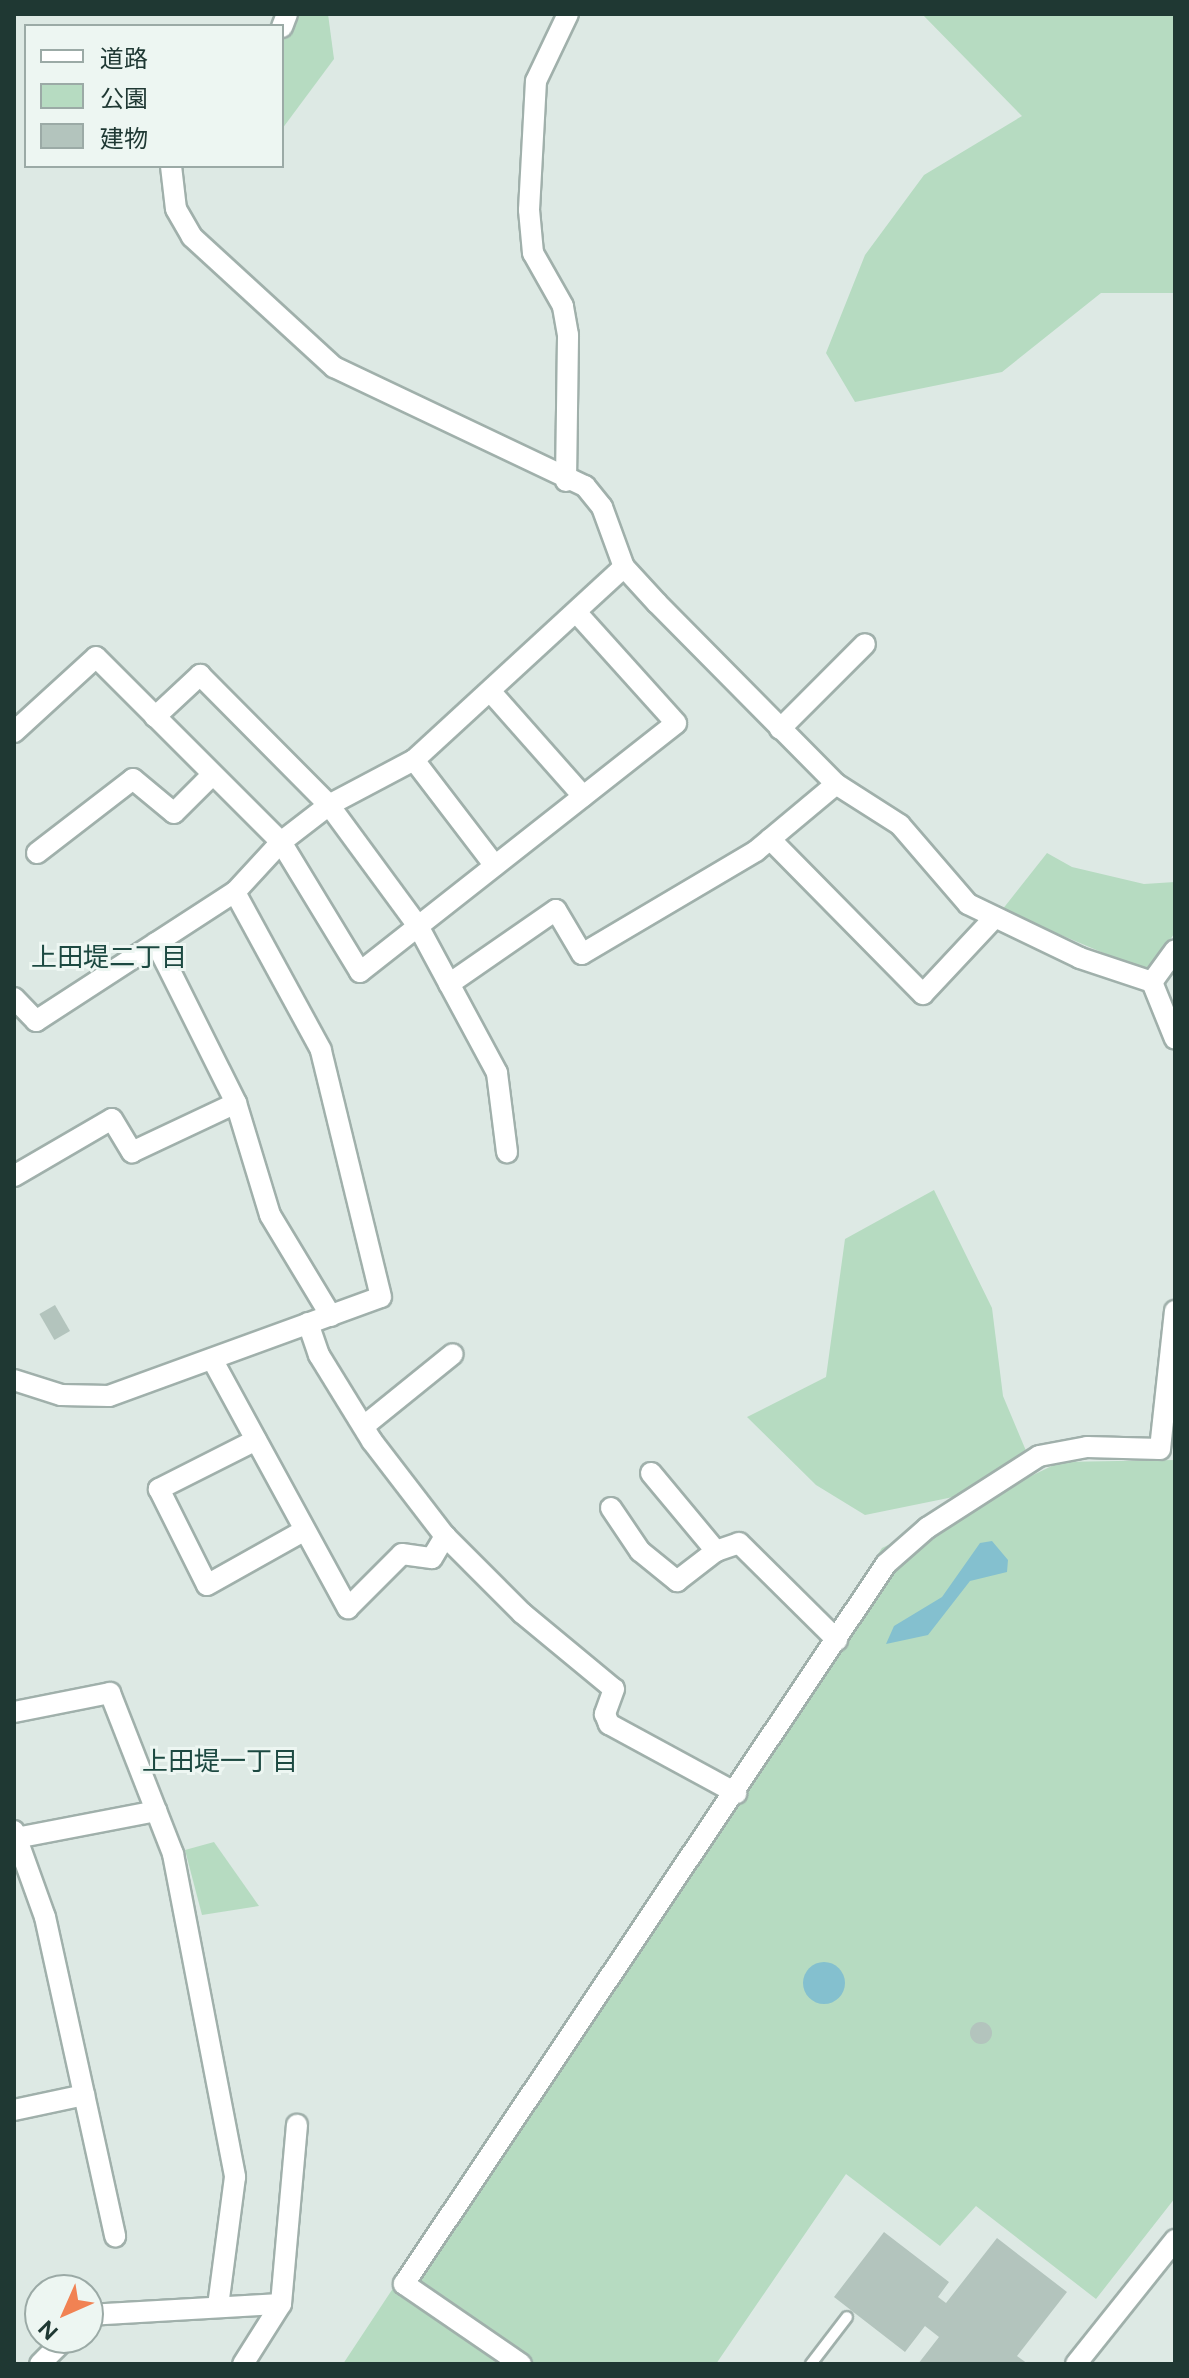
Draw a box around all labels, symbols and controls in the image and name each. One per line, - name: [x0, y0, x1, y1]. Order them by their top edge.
- legend: [24, 24, 284, 168]
- text: 道路: [100, 44, 148, 73]
- text: 公園: [100, 84, 148, 113]
- text: 建物: [100, 124, 148, 153]
- district label: 上田堤二丁目: [31, 942, 187, 974]
- district label: 上田堤一丁目: [142, 1746, 298, 1778]
- north arrow: [24, 2274, 104, 2354]
- text: N: [33, 2314, 64, 2345]

